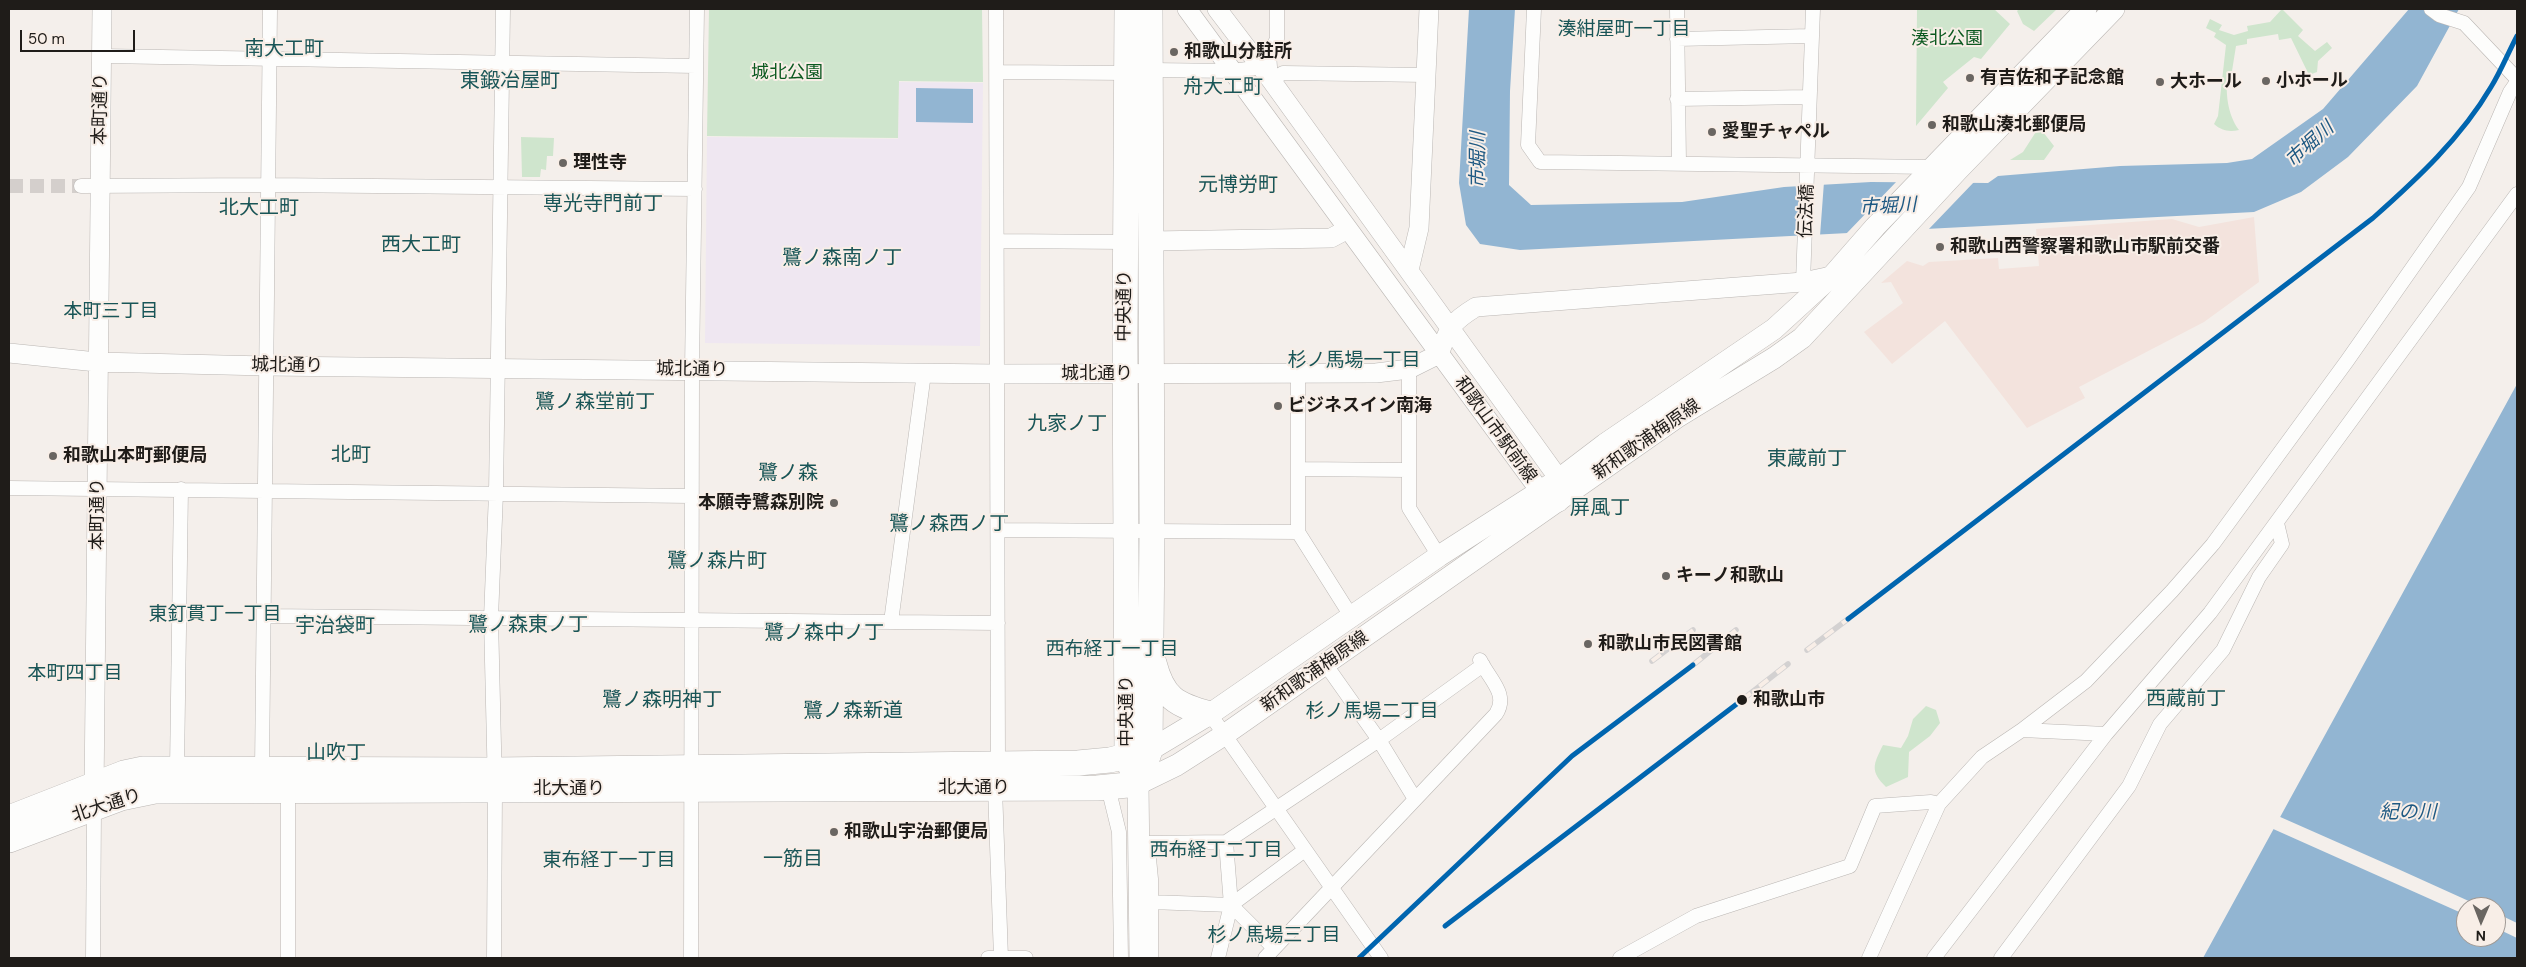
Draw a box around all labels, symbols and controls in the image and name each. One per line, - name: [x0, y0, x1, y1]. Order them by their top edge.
- district label: 湊紺屋町一丁目: [1558, 19, 1690, 41]
- scale bar: [22, 20, 138, 52]
- park label: 湊北公園: [1911, 28, 1983, 50]
- text: 50 m: [28, 29, 65, 49]
- district label: 南大工町: [244, 38, 324, 62]
- place label: 和歌山分駐所: [1184, 41, 1292, 63]
- marker: 和歌山分駐所: [1168, 46, 1180, 58]
- park label: 城北公園: [751, 62, 823, 84]
- place label: 有吉佐和子記念館: [1980, 67, 2124, 89]
- district label: 東鍛冶屋町: [460, 70, 560, 94]
- place label: 小ホール: [2276, 70, 2348, 92]
- place label: 大ホール: [2170, 71, 2242, 93]
- marker: 有吉佐和子記念館: [1964, 72, 1976, 84]
- street label: 本町通り: [90, 73, 112, 145]
- marker: 小ホール: [2260, 75, 2272, 87]
- district label: 舟大工町: [1183, 76, 1263, 100]
- marker: 大ホール: [2154, 76, 2166, 88]
- place label: 和歌山湊北郵便局: [1942, 114, 2086, 136]
- water label: 市堀川: [2281, 117, 2339, 173]
- marker: 和歌山湊北郵便局: [1926, 119, 1938, 131]
- place label: 愛聖チャペル: [1722, 121, 1830, 143]
- marker: 愛聖チャペル: [1706, 126, 1718, 138]
- water label: 市堀川: [1468, 132, 1490, 188]
- place label: 理性寺: [573, 152, 627, 174]
- marker: 理性寺: [557, 157, 569, 169]
- district label: 元博労町: [1198, 174, 1278, 198]
- street label: 伝法橋: [1795, 184, 1819, 238]
- district label: 専光寺門前丁: [543, 193, 663, 217]
- water label: 市堀川: [1859, 194, 1917, 220]
- district label: 北大工町: [219, 197, 299, 221]
- district label: 西大工町: [381, 234, 461, 258]
- place label: 和歌山西警察署和歌山市駅前交番: [1950, 236, 2220, 258]
- marker: 和歌山西警察署和歌山市駅前交番: [1934, 241, 1946, 253]
- district label: 鷺ノ森南ノ丁: [782, 247, 902, 271]
- street label: 中央通り: [1114, 270, 1136, 342]
- district label: 本町三丁目: [64, 301, 158, 323]
- district label: 杉ノ馬場一丁目: [1288, 350, 1420, 372]
- street label: 城北通り: [251, 355, 323, 377]
- street label: 城北通り: [656, 359, 728, 381]
- street label: 城北通り: [1061, 363, 1133, 385]
- street label: 和歌山市駅前線: [1449, 373, 1541, 487]
- district label: 鷺ノ森堂前丁: [535, 391, 655, 415]
- place label: ビジネスイン南海: [1288, 395, 1432, 417]
- street label: 新和歌浦梅原線: [1589, 395, 1705, 485]
- marker: ビジネスイン南海: [1272, 400, 1284, 412]
- district label: 九家ノ丁: [1027, 413, 1107, 437]
- district label: 北町: [331, 444, 371, 468]
- place label: 和歌山本町郵便局: [63, 445, 207, 467]
- district label: 東蔵前丁: [1767, 448, 1847, 472]
- marker: 和歌山本町郵便局: [47, 450, 59, 462]
- district label: 鷺ノ森: [758, 462, 818, 486]
- street label: 本町通り: [87, 478, 109, 550]
- place label: 本願寺鷺森別院: [698, 492, 824, 514]
- marker: 本願寺鷺森別院: [828, 497, 840, 509]
- district label: 屏風丁: [1570, 497, 1630, 521]
- district label: 鷺ノ森西ノ丁: [889, 513, 1009, 537]
- district label: 鷺ノ森片町: [667, 550, 767, 574]
- place label: キーノ和歌山: [1676, 565, 1784, 587]
- marker: キーノ和歌山: [1660, 570, 1672, 582]
- district label: 東釘貫丁一丁目: [149, 604, 281, 626]
- district label: 鷺ノ森東ノ丁: [468, 614, 588, 638]
- district label: 宇治袋町: [295, 615, 375, 639]
- district label: 鷺ノ森中ノ丁: [764, 622, 884, 646]
- street label: 新和歌浦梅原線: [1257, 627, 1373, 717]
- place label: 和歌山市民図書館: [1598, 633, 1742, 655]
- marker: 和歌山市民図書館: [1582, 638, 1594, 650]
- district label: 西布経丁一丁目: [1046, 639, 1178, 661]
- district label: 本町四丁目: [28, 663, 122, 685]
- street label: 中央通り: [1116, 675, 1138, 747]
- district label: 西蔵前丁: [2146, 688, 2226, 712]
- district label: 鷺ノ森明神丁: [602, 689, 722, 713]
- place label: 和歌山市: [1753, 689, 1825, 711]
- marker: 和歌山市: [1735, 693, 1749, 707]
- district label: 鷺ノ森新道: [803, 700, 903, 724]
- district label: 杉ノ馬場二丁目: [1306, 701, 1438, 723]
- district label: 山吹丁: [306, 742, 366, 766]
- street label: 北大通り: [938, 777, 1010, 799]
- street label: 北大通り: [533, 778, 605, 800]
- street label: 北大通り: [69, 785, 145, 827]
- water label: 紀の川: [2380, 802, 2436, 824]
- place label: 和歌山宇治郵便局: [844, 821, 988, 843]
- marker: 和歌山宇治郵便局: [828, 826, 840, 838]
- district label: 西布経丁二丁目: [1150, 840, 1282, 862]
- district label: 一筋目: [763, 848, 823, 872]
- district label: 東布経丁一丁目: [543, 850, 675, 872]
- north arrow: [2456, 897, 2506, 947]
- district label: 杉ノ馬場三丁目: [1208, 925, 1340, 947]
- text: N: [2475, 927, 2486, 945]

